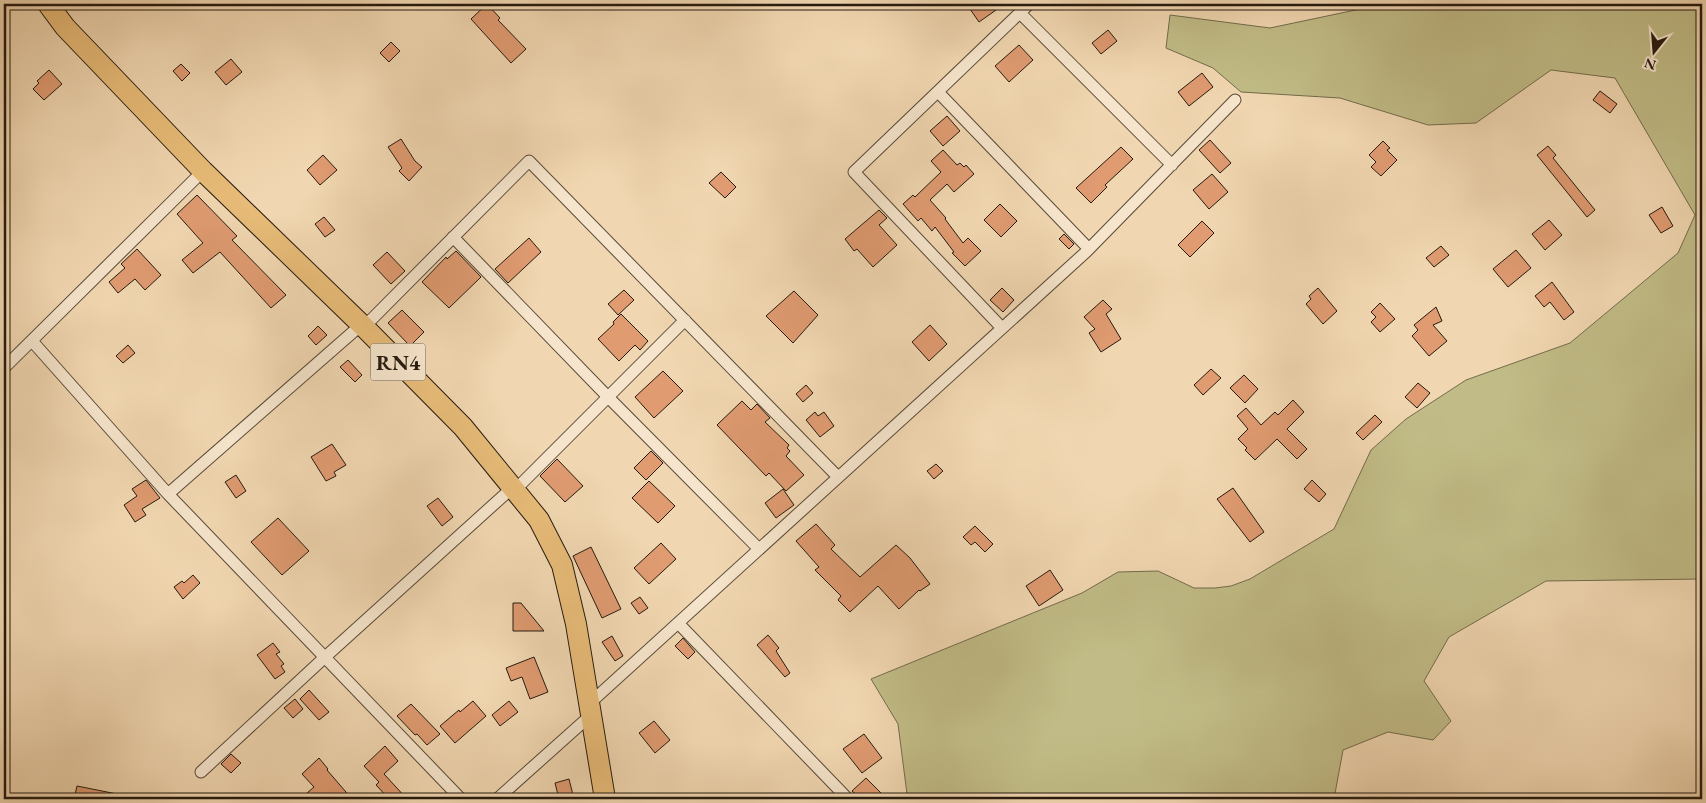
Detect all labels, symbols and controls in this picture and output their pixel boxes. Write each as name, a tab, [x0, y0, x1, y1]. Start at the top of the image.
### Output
north arrow	[1628, 28, 1678, 78]
text: N	[1642, 54, 1658, 75]
road number: RN4	[370, 344, 426, 381]

